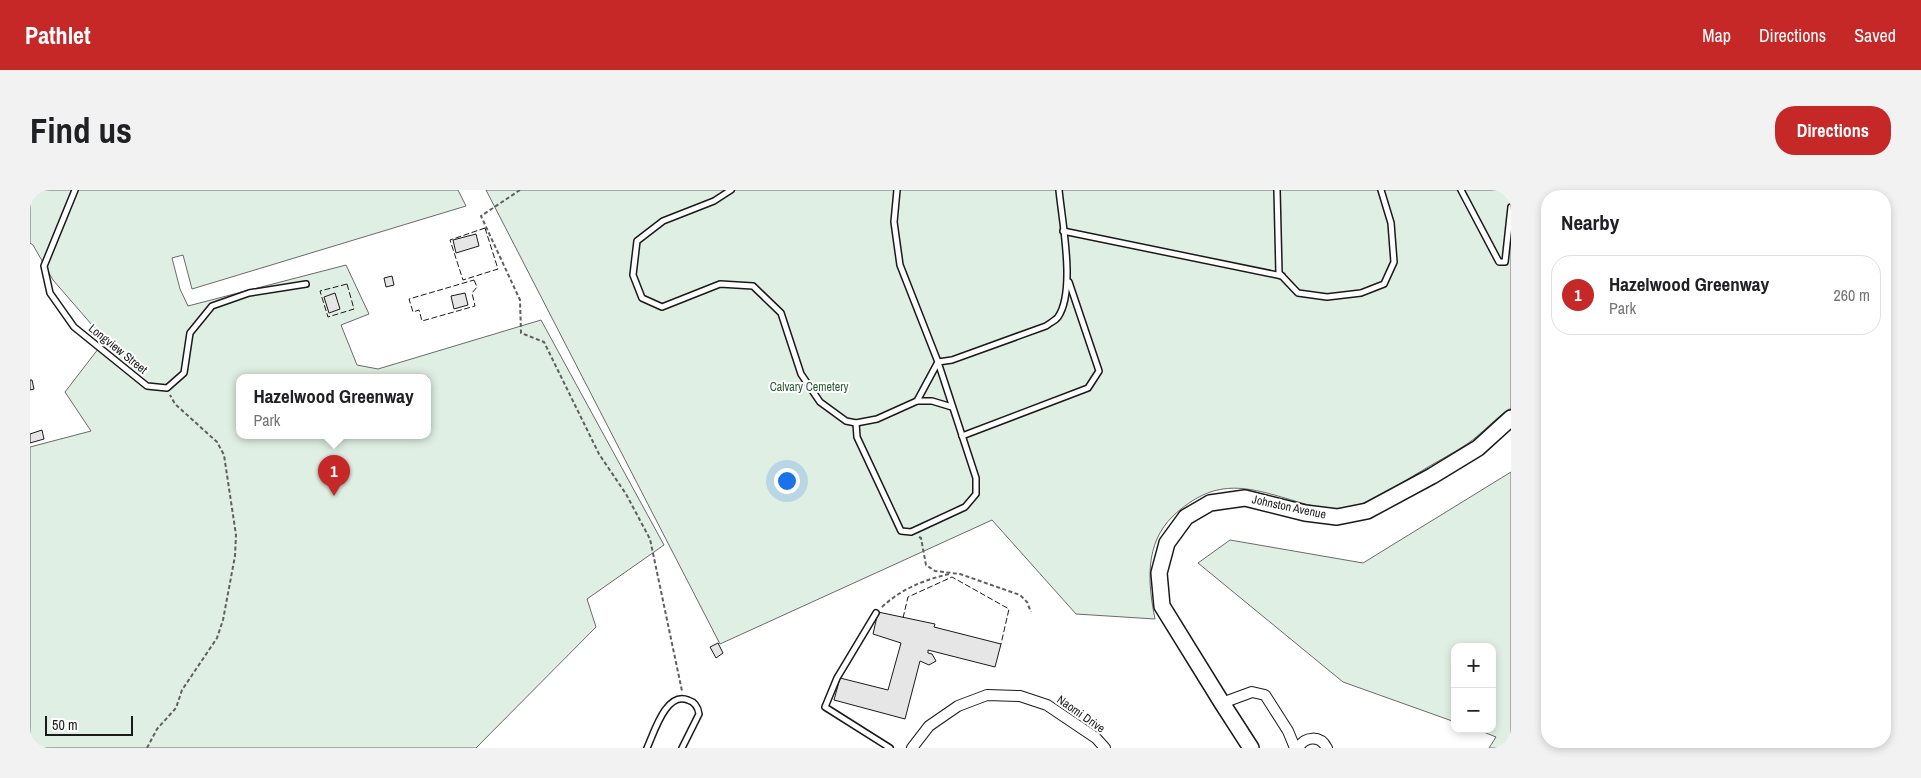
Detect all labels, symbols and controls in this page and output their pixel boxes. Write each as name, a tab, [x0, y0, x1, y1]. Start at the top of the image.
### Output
text: Pathlet	[25, 19, 91, 51]
text: Map	[1702, 23, 1731, 48]
text: Directions	[1759, 23, 1826, 48]
text: Saved	[1854, 23, 1896, 48]
button: Directions	[1775, 106, 1891, 155]
text: Find us	[30, 107, 132, 154]
text: Nearby	[1561, 208, 1619, 237]
text: Hazelwood Greenway	[1609, 271, 1769, 297]
text: 1	[1574, 284, 1582, 306]
text: 260 m	[1834, 284, 1870, 306]
text: Park	[1609, 297, 1636, 319]
street label: Longview Street	[85, 320, 151, 378]
popup	[236, 374, 431, 439]
park label: Calvary Cemetery	[770, 379, 848, 395]
text: Hazelwood Greenway	[253, 383, 414, 409]
text: Park	[253, 409, 280, 431]
pin: 1	[318, 455, 350, 496]
your location	[774, 468, 800, 494]
street label: Johnston Avenue	[1250, 491, 1328, 523]
map controls	[1451, 643, 1496, 733]
button: +	[1451, 643, 1496, 688]
button: −	[1451, 688, 1496, 733]
street label: Naomi Drive	[1054, 692, 1108, 736]
scale bar	[45, 713, 132, 736]
text: 50 m	[52, 716, 78, 734]

